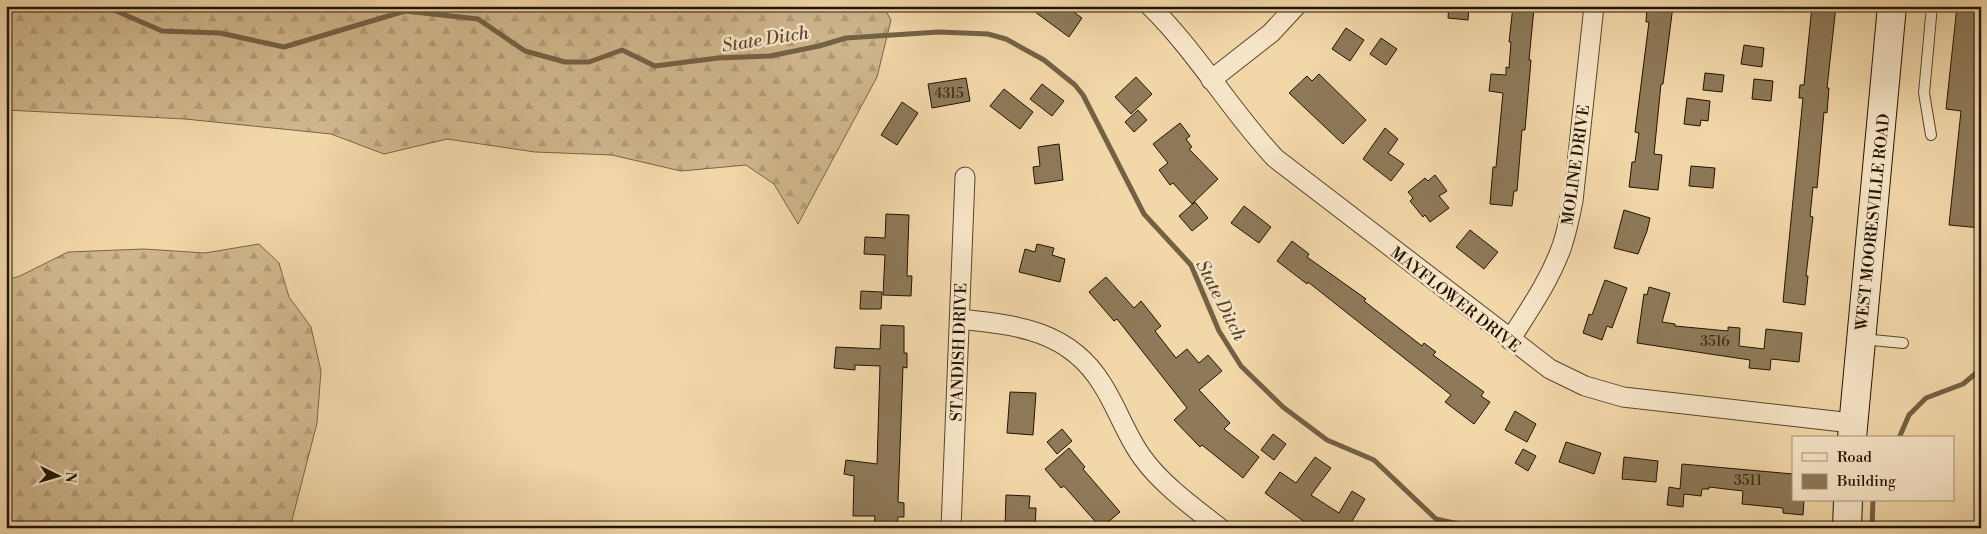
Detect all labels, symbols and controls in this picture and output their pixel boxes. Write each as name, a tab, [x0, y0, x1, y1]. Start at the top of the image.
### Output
water label: State Ditch	[720, 21, 811, 58]
house number: 4315	[934, 85, 964, 103]
street label: MOLINE DRIVE	[1558, 104, 1594, 227]
street label: WEST MOORESVILLE ROAD	[1852, 113, 1894, 333]
street label: MAYFLOWER DRIVE	[1386, 243, 1525, 357]
water label: State Ditch	[1190, 256, 1251, 345]
street label: STANDISH DRIVE	[947, 282, 971, 422]
house number: 3516	[1700, 333, 1730, 351]
legend	[1792, 436, 1954, 502]
text: Road	[1837, 448, 1872, 467]
north arrow	[32, 452, 82, 502]
text: N	[61, 471, 79, 483]
house number: 3511	[1734, 472, 1762, 490]
text: Building	[1836, 472, 1896, 491]

